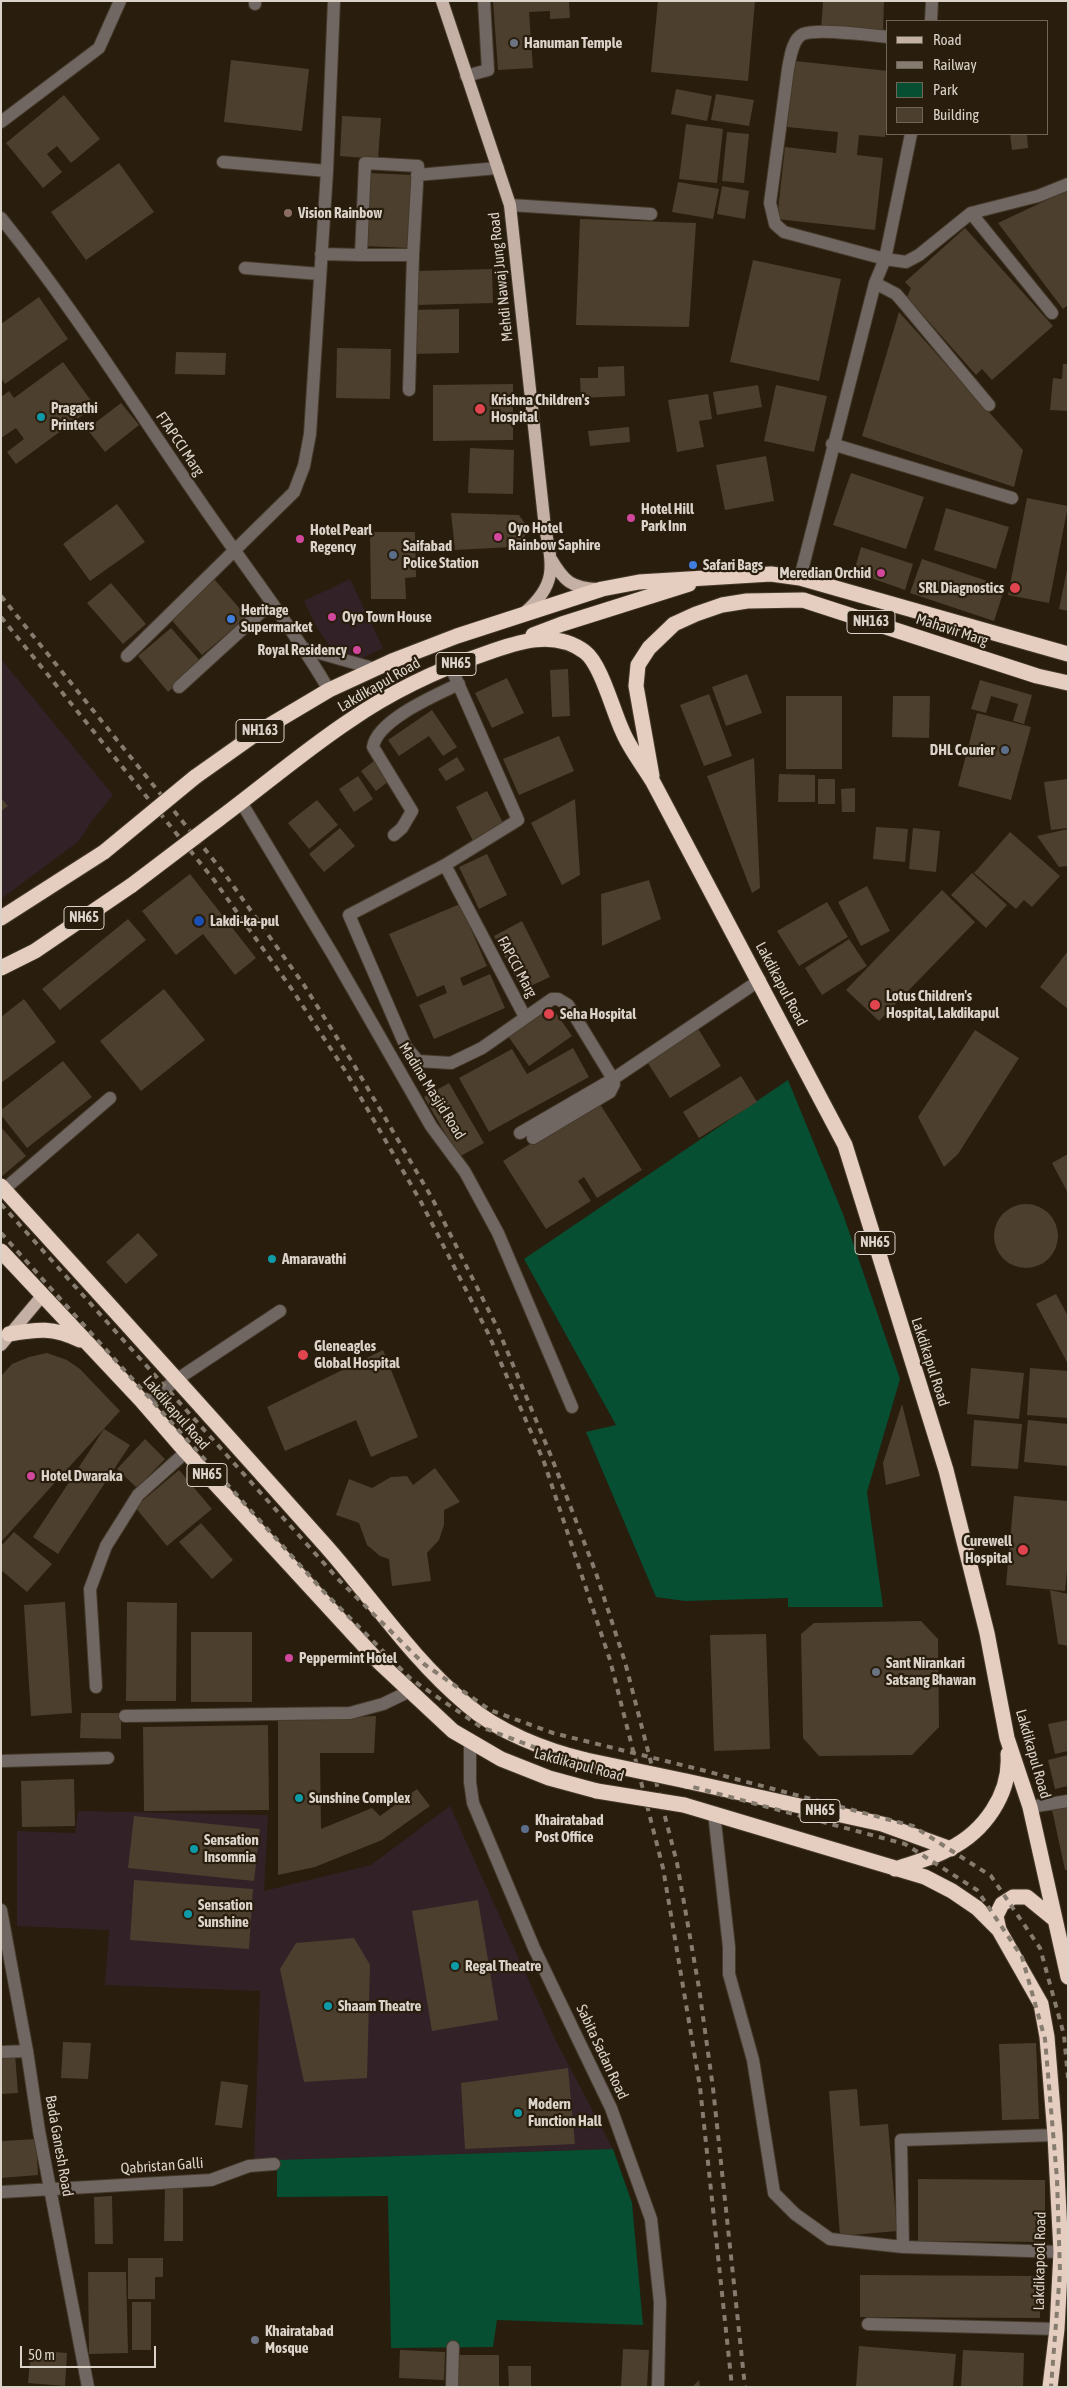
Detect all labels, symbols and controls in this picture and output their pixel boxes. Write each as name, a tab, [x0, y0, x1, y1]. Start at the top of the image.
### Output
legend	[886, 20, 1049, 135]
text: Road	[933, 31, 962, 48]
place label: Hanuman Temple	[524, 34, 622, 52]
marker: Hanuman Temple	[508, 37, 520, 49]
text: Railway	[933, 56, 977, 73]
text: Park	[933, 81, 958, 98]
text: Building	[933, 106, 979, 123]
place label: Vision Rainbow	[298, 204, 382, 222]
marker: Vision Rainbow	[282, 207, 294, 219]
street label: Mehdi Nawaj Jung Road	[485, 211, 517, 343]
place label: Krishna Children's Hospital	[491, 391, 589, 426]
place label: Pragathi Printers	[51, 399, 98, 434]
marker: Krishna Children's Hospital	[473, 402, 487, 416]
street label: FTAPCCI Marg	[152, 409, 208, 479]
marker: Pragathi Printers	[35, 411, 47, 423]
place label: Hotel Hill Park Inn	[641, 500, 694, 535]
marker: Hotel Hill Park Inn	[625, 512, 637, 524]
place label: Oyo Hotel Rainbow Saphire	[508, 519, 601, 554]
place label: Hotel Pearl Regency	[310, 521, 372, 556]
marker: Oyo Hotel Rainbow Saphire	[492, 531, 504, 543]
marker: Hotel Pearl Regency	[294, 533, 306, 545]
place label: Saifabad Police Station	[403, 537, 479, 572]
marker: Saifabad Police Station	[387, 549, 399, 561]
place label: Safari Bags	[703, 556, 763, 574]
marker: Safari Bags	[687, 559, 699, 571]
place label: Meredian Orchid	[780, 564, 871, 582]
marker: Meredian Orchid	[875, 567, 887, 579]
place label: SRL Diagnostics	[919, 579, 1004, 597]
marker: SRL Diagnostics	[1008, 581, 1022, 595]
place label: Heritage Supermarket	[241, 601, 313, 636]
place label: Oyo Town House	[342, 608, 432, 626]
road number: NH163	[847, 610, 895, 634]
street label: Mahavir Marg	[914, 610, 990, 650]
marker: Oyo Town House	[326, 611, 338, 623]
marker: Heritage Supermarket	[225, 613, 237, 625]
place label: Royal Residency	[258, 641, 347, 659]
marker: Royal Residency	[351, 644, 363, 656]
road number: NH65	[436, 652, 476, 676]
street label: Lakdikapul Road	[335, 654, 423, 716]
road number: NH163	[236, 719, 284, 742]
place label: DHL Courier	[930, 741, 995, 759]
marker: DHL Courier	[999, 744, 1011, 756]
road number: NH65	[64, 906, 104, 930]
place label: Lakdi-ka-pul	[210, 912, 279, 930]
marker: Lakdi-ka-pul	[192, 914, 206, 928]
street label: FAPCCI Marg	[493, 933, 541, 1001]
street label: Lakdikapul Road	[751, 939, 811, 1029]
place label: Lotus Children's Hospital, Lakdikapul	[886, 987, 999, 1022]
marker: Lotus Children's Hospital, Lakdikapul	[868, 998, 882, 1012]
place label: Seha Hospital	[560, 1005, 636, 1023]
marker: Seha Hospital	[542, 1007, 556, 1021]
street label: Madina Masjid Road	[395, 1039, 469, 1143]
road number: NH65	[855, 1232, 895, 1254]
place label: Amaravathi	[282, 1250, 346, 1268]
marker: Amaravathi	[266, 1253, 278, 1265]
street label: Lakdikapul Road	[907, 1315, 953, 1409]
place label: Gleneagles Global Hospital	[314, 1337, 400, 1372]
marker: Gleneagles Global Hospital	[296, 1348, 310, 1362]
street label: Lakdikapul Road	[139, 1372, 213, 1454]
road number: NH65	[187, 1464, 227, 1486]
place label: Hotel Dwaraka	[41, 1467, 123, 1485]
marker: Hotel Dwaraka	[25, 1470, 37, 1482]
place label: Curewell Hospital	[963, 1532, 1012, 1567]
marker: Curewell Hospital	[1016, 1543, 1030, 1557]
place label: Peppermint Hotel	[299, 1649, 397, 1667]
marker: Peppermint Hotel	[283, 1652, 295, 1664]
place label: Sant Nirankari Satsang Bhawan	[886, 1654, 976, 1689]
marker: Sant Nirankari Satsang Bhawan	[870, 1666, 882, 1678]
street label: Lakdikapul Road	[1012, 1707, 1054, 1801]
street label: Lakdikapul Road	[532, 1744, 626, 1786]
place label: Sunshine Complex	[309, 1789, 410, 1807]
marker: Sunshine Complex	[293, 1792, 305, 1804]
road number: NH65	[800, 1800, 840, 1822]
place label: Khairatabad Post Office	[535, 1811, 604, 1846]
marker: Khairatabad Post Office	[519, 1823, 531, 1835]
place label: Sensation Insomnia	[204, 1831, 259, 1866]
marker: Sensation Insomnia	[188, 1843, 200, 1855]
place label: Sensation Sunshine	[198, 1896, 253, 1931]
marker: Sensation Sunshine	[182, 1908, 194, 1920]
place label: Regal Theatre	[465, 1957, 541, 1975]
marker: Regal Theatre	[449, 1960, 461, 1972]
place label: Shaam Theatre	[338, 1997, 421, 2015]
marker: Shaam Theatre	[322, 2000, 334, 2012]
street label: Sabita Sadan Road	[572, 2002, 632, 2102]
street label: Bada Ganesh Road	[41, 2094, 77, 2198]
place label: Modern Function Hall	[528, 2095, 602, 2130]
marker: Modern Function Hall	[512, 2107, 524, 2119]
street label: Qabristan Galli	[120, 2154, 204, 2178]
street label: Lakdikapool Road	[1030, 2211, 1050, 2311]
place label: Khairatabad Mosque	[265, 2322, 334, 2357]
marker: Khairatabad Mosque	[249, 2334, 261, 2346]
scale bar	[22, 2336, 159, 2368]
text: 50 m	[28, 2346, 55, 2363]

